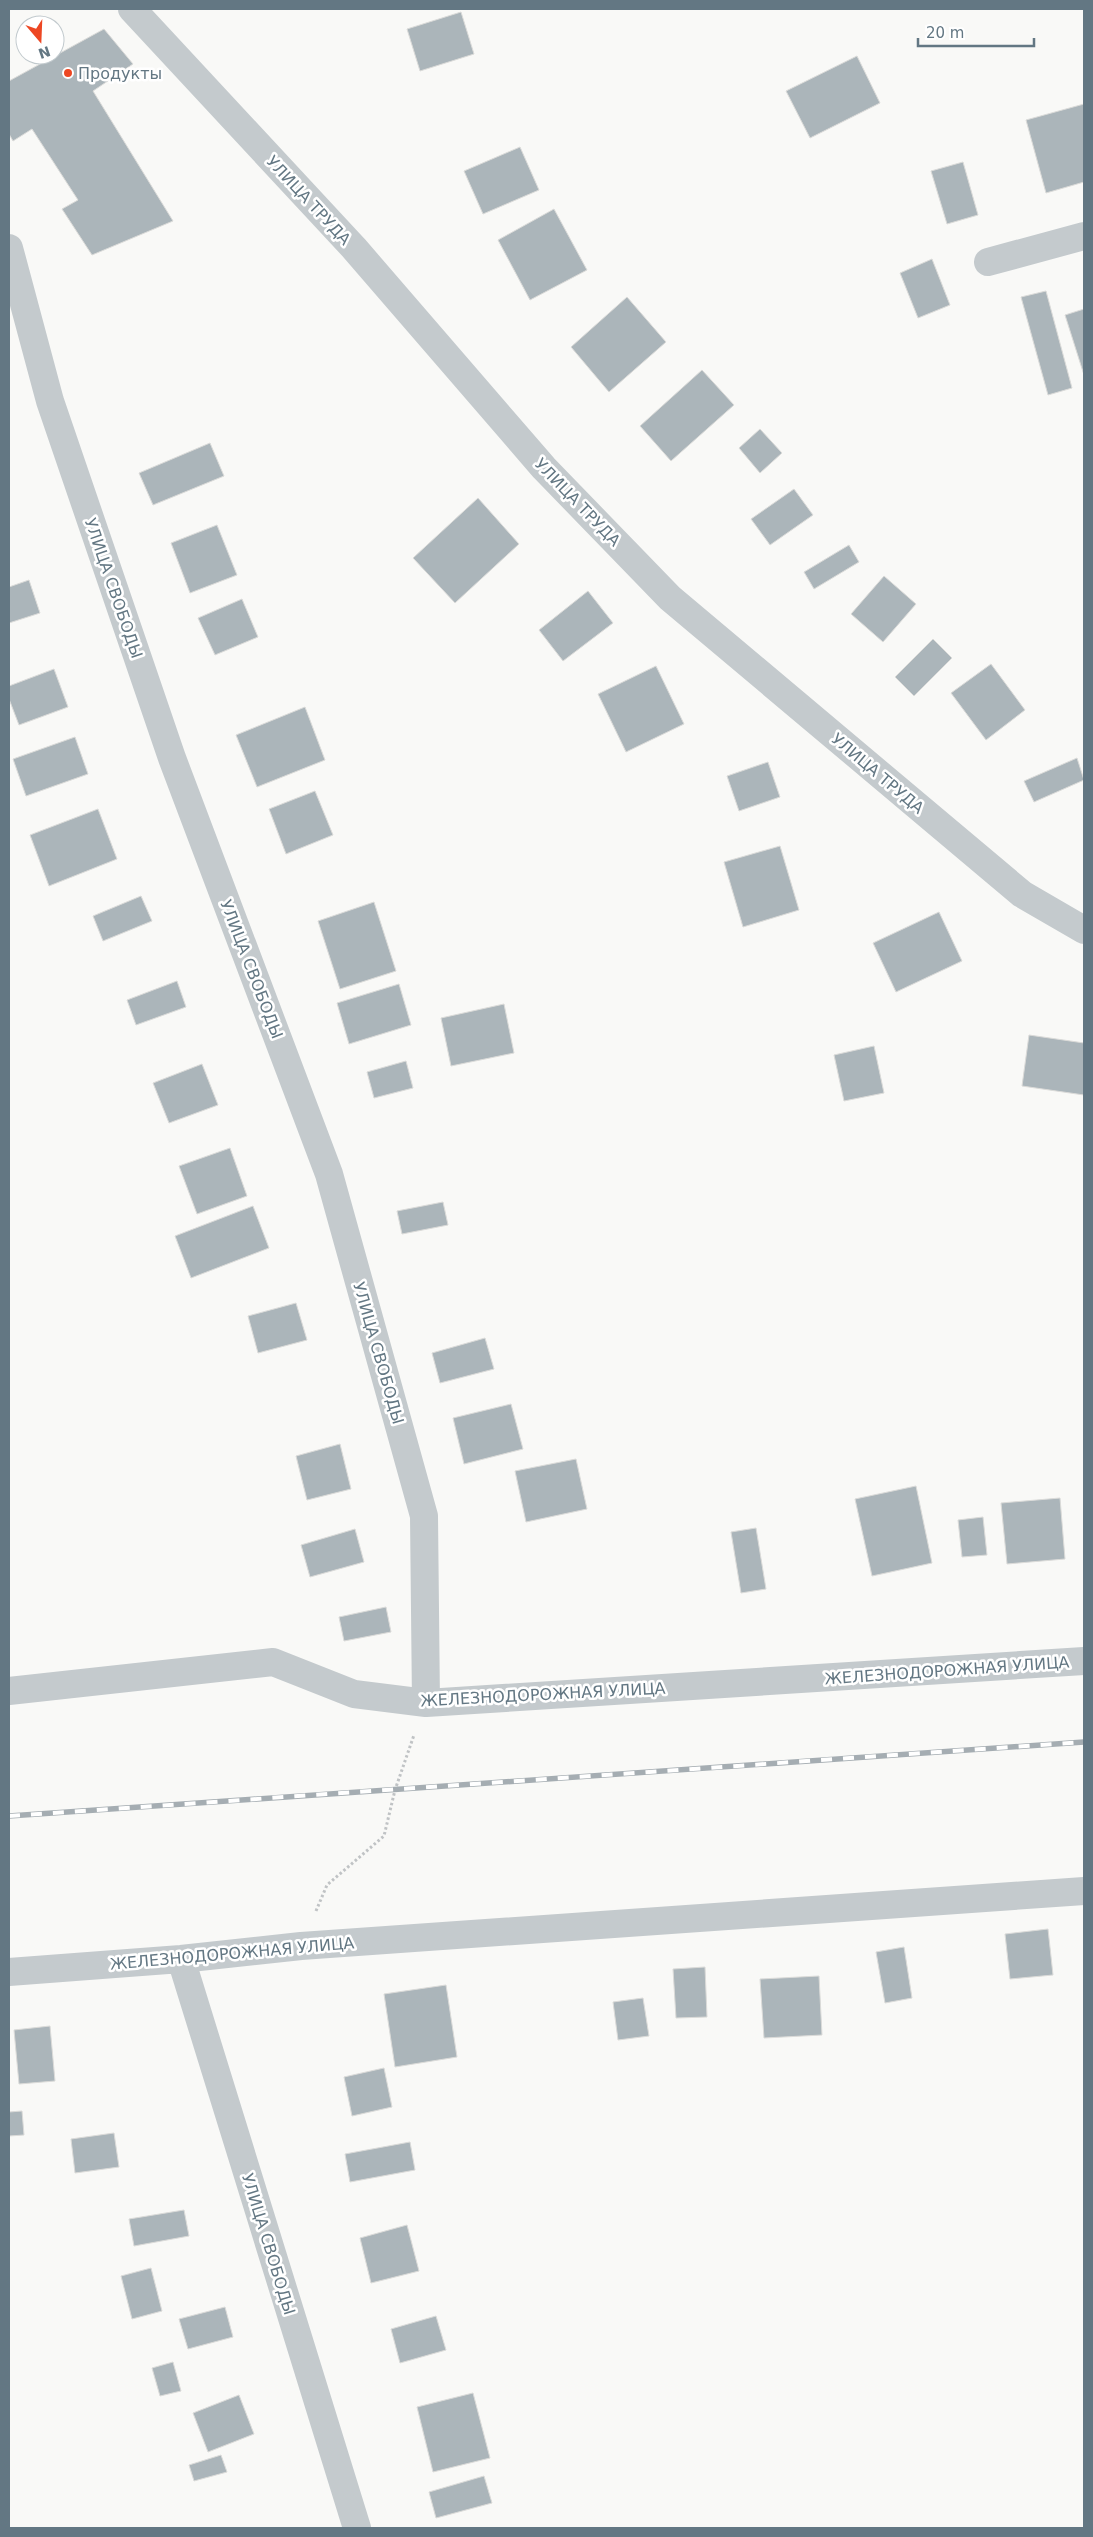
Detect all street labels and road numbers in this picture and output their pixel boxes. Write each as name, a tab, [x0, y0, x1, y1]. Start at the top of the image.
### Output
street label: УЛИЦА ТРУДА	[263, 152, 355, 249]
street label: УЛИЦА ТРУДА	[531, 454, 624, 550]
street label: УЛИЦА СВОБОДЫ	[81, 516, 146, 661]
street label: УЛИЦА ТРУДА	[828, 729, 928, 818]
street label: УЛИЦА СВОБОДЫ	[216, 897, 287, 1041]
street label: УЛИЦА СВОБОДЫ	[349, 1280, 408, 1426]
street label: ЖЕЛЕЗНОДОРОЖНАЯ УЛИЦА	[824, 1652, 1070, 1689]
street label: ЖЕЛЕЗНОДОРОЖНАЯ УЛИЦА	[420, 1679, 666, 1710]
street label: ЖЕЛЕЗНОДОРОЖНАЯ УЛИЦА	[109, 1933, 355, 1974]
street label: УЛИЦА СВОБОДЫ	[238, 2171, 299, 2317]

